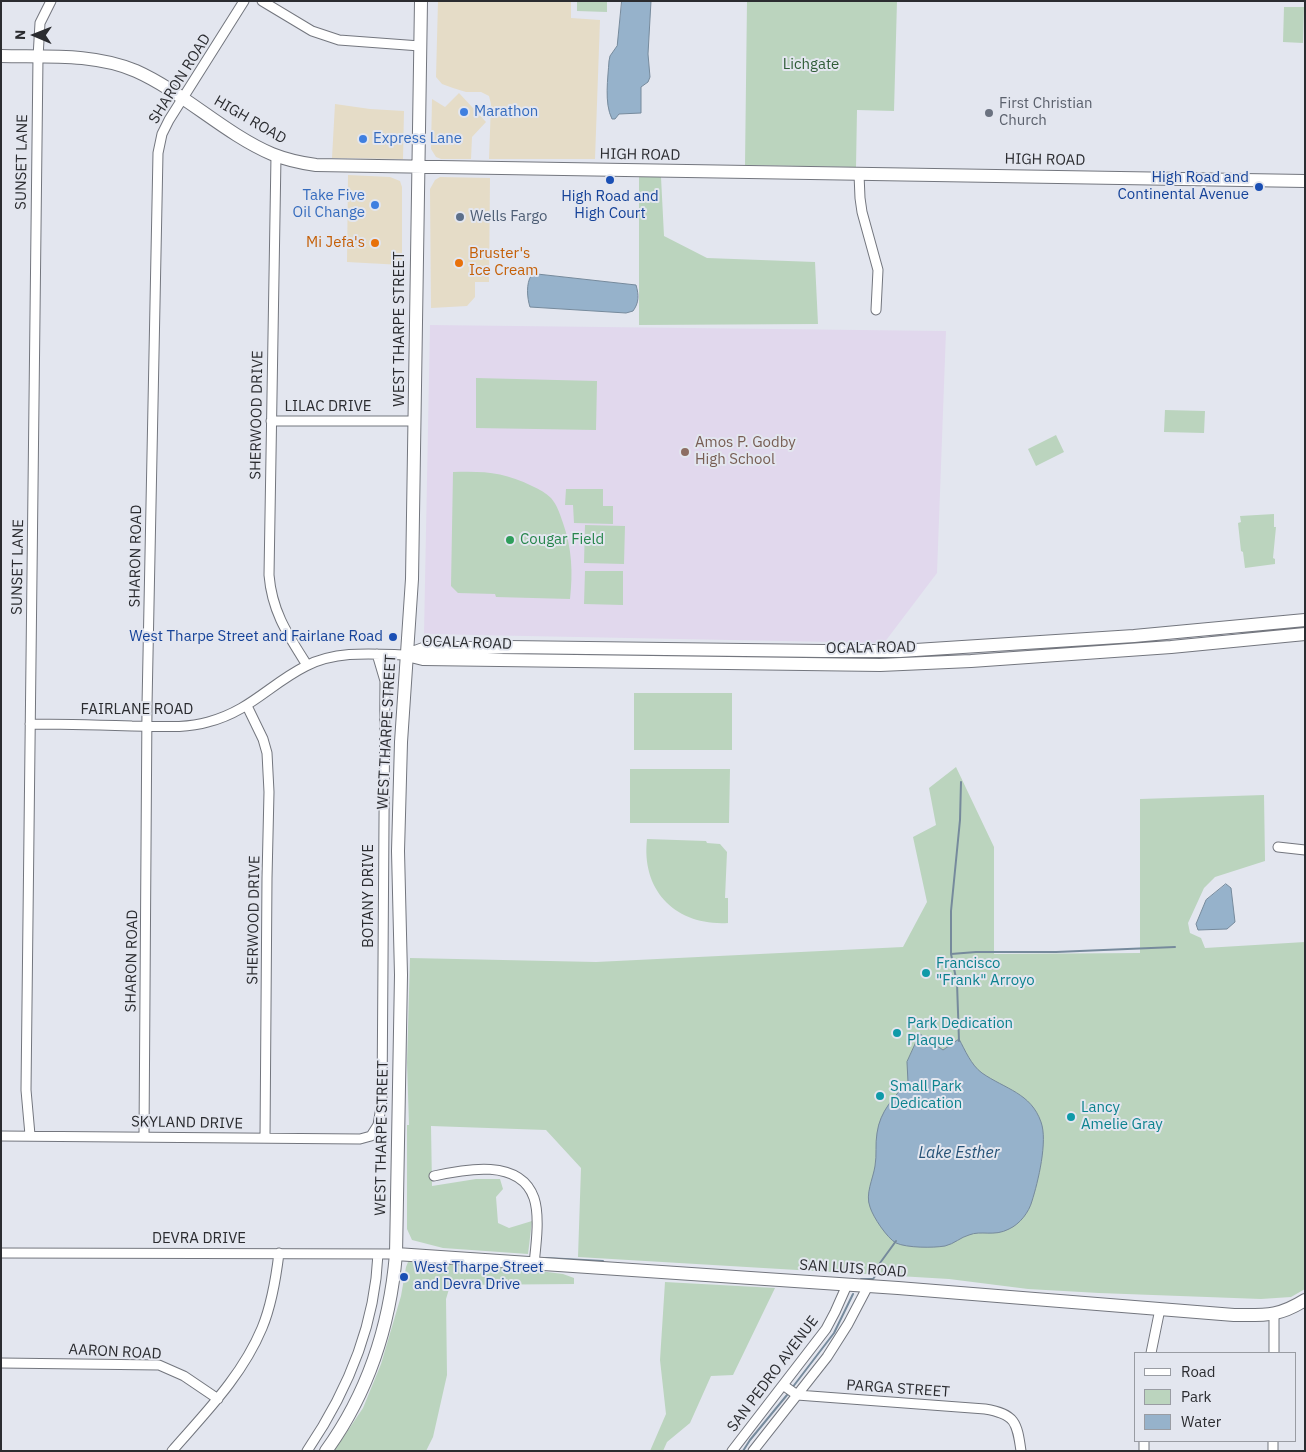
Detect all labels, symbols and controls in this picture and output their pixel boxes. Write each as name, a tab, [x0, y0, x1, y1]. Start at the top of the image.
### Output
north arrow	[10, 10, 60, 60]
text: N	[11, 30, 29, 40]
street label: SHARON ROAD	[145, 31, 215, 127]
park label: Lichgate	[783, 56, 839, 74]
street label: HIGH ROAD	[211, 92, 289, 148]
place label: First Christian Church	[999, 95, 1092, 130]
place label: Marathon	[474, 103, 538, 121]
marker: Marathon	[458, 106, 470, 118]
marker: First Christian Church	[983, 107, 995, 119]
street label: SUNSET LANE	[12, 114, 32, 210]
place label: Express Lane	[373, 130, 462, 148]
marker: Express Lane	[357, 133, 369, 145]
street label: HIGH ROAD	[599, 145, 681, 165]
street label: HIGH ROAD	[1004, 150, 1086, 170]
place label: High Road and Continental Avenue	[1117, 169, 1249, 204]
marker: High Road and High Court	[604, 174, 616, 186]
marker: High Road and Continental Avenue	[1253, 181, 1265, 193]
place label: Take Five Oil Change	[293, 187, 365, 222]
place label: High Road and High Court	[561, 188, 659, 223]
marker: Take Five Oil Change	[369, 199, 381, 211]
place label: Wells Fargo	[470, 208, 547, 226]
marker: Wells Fargo	[454, 211, 466, 223]
place label: Mi Jefa's	[306, 234, 365, 252]
marker: Mi Jefa's	[369, 237, 381, 249]
place label: Bruster's Ice Cream	[469, 245, 538, 280]
street label: WEST THARPE STREET	[391, 251, 409, 407]
marker: Bruster's Ice Cream	[453, 257, 465, 269]
street label: SHERWOOD DRIVE	[247, 350, 267, 480]
street label: LILAC DRIVE	[284, 398, 372, 416]
place label: Amos P. Godby High School	[695, 434, 796, 469]
marker: Amos P. Godby High School	[679, 446, 691, 458]
street label: SHARON ROAD	[126, 505, 146, 607]
street label: SUNSET LANE	[8, 519, 28, 615]
place label: Cougar Field	[520, 531, 604, 549]
marker: Cougar Field	[504, 534, 516, 546]
place label: West Tharpe Street and Fairlane Road	[129, 628, 383, 646]
marker: West Tharpe Street and Fairlane Road	[387, 631, 399, 643]
street label: OCALA ROAD	[422, 632, 512, 654]
street label: OCALA ROAD	[826, 638, 916, 658]
street label: WEST THARPE STREET	[374, 654, 400, 810]
street label: FAIRLANE ROAD	[81, 701, 193, 719]
street label: BOTANY DRIVE	[360, 844, 378, 948]
street label: SHERWOOD DRIVE	[244, 855, 264, 985]
street label: SHARON ROAD	[122, 910, 142, 1012]
place label: Francisco "Frank" Arroyo	[936, 955, 1035, 990]
marker: Francisco "Frank" Arroyo	[920, 967, 932, 979]
place label: Park Dedication Plaque	[907, 1015, 1013, 1050]
marker: Park Dedication Plaque	[891, 1027, 903, 1039]
street label: WEST THARPE STREET	[372, 1060, 392, 1216]
place label: Small Park Dedication	[890, 1078, 962, 1113]
marker: Small Park Dedication	[874, 1090, 886, 1102]
place label: Lancy Amelie Gray	[1081, 1099, 1163, 1134]
marker: Lancy Amelie Gray	[1065, 1111, 1077, 1123]
street label: SKYLAND DRIVE	[131, 1113, 243, 1133]
water label: Lake Esther	[918, 1143, 1000, 1163]
street label: DEVRA DRIVE	[152, 1230, 246, 1248]
street label: SAN LUIS ROAD	[799, 1256, 907, 1282]
place label: West Tharpe Street and Devra Drive	[414, 1259, 544, 1294]
marker: West Tharpe Street and Devra Drive	[398, 1271, 410, 1283]
street label: SAN PEDRO AVENUE	[724, 1313, 822, 1435]
street label: AARON ROAD	[68, 1341, 162, 1363]
legend	[1134, 1352, 1296, 1442]
text: Road	[1181, 1362, 1216, 1381]
street label: PARGA STREET	[846, 1376, 950, 1402]
text: Park	[1181, 1387, 1211, 1406]
text: Water	[1181, 1412, 1221, 1431]

